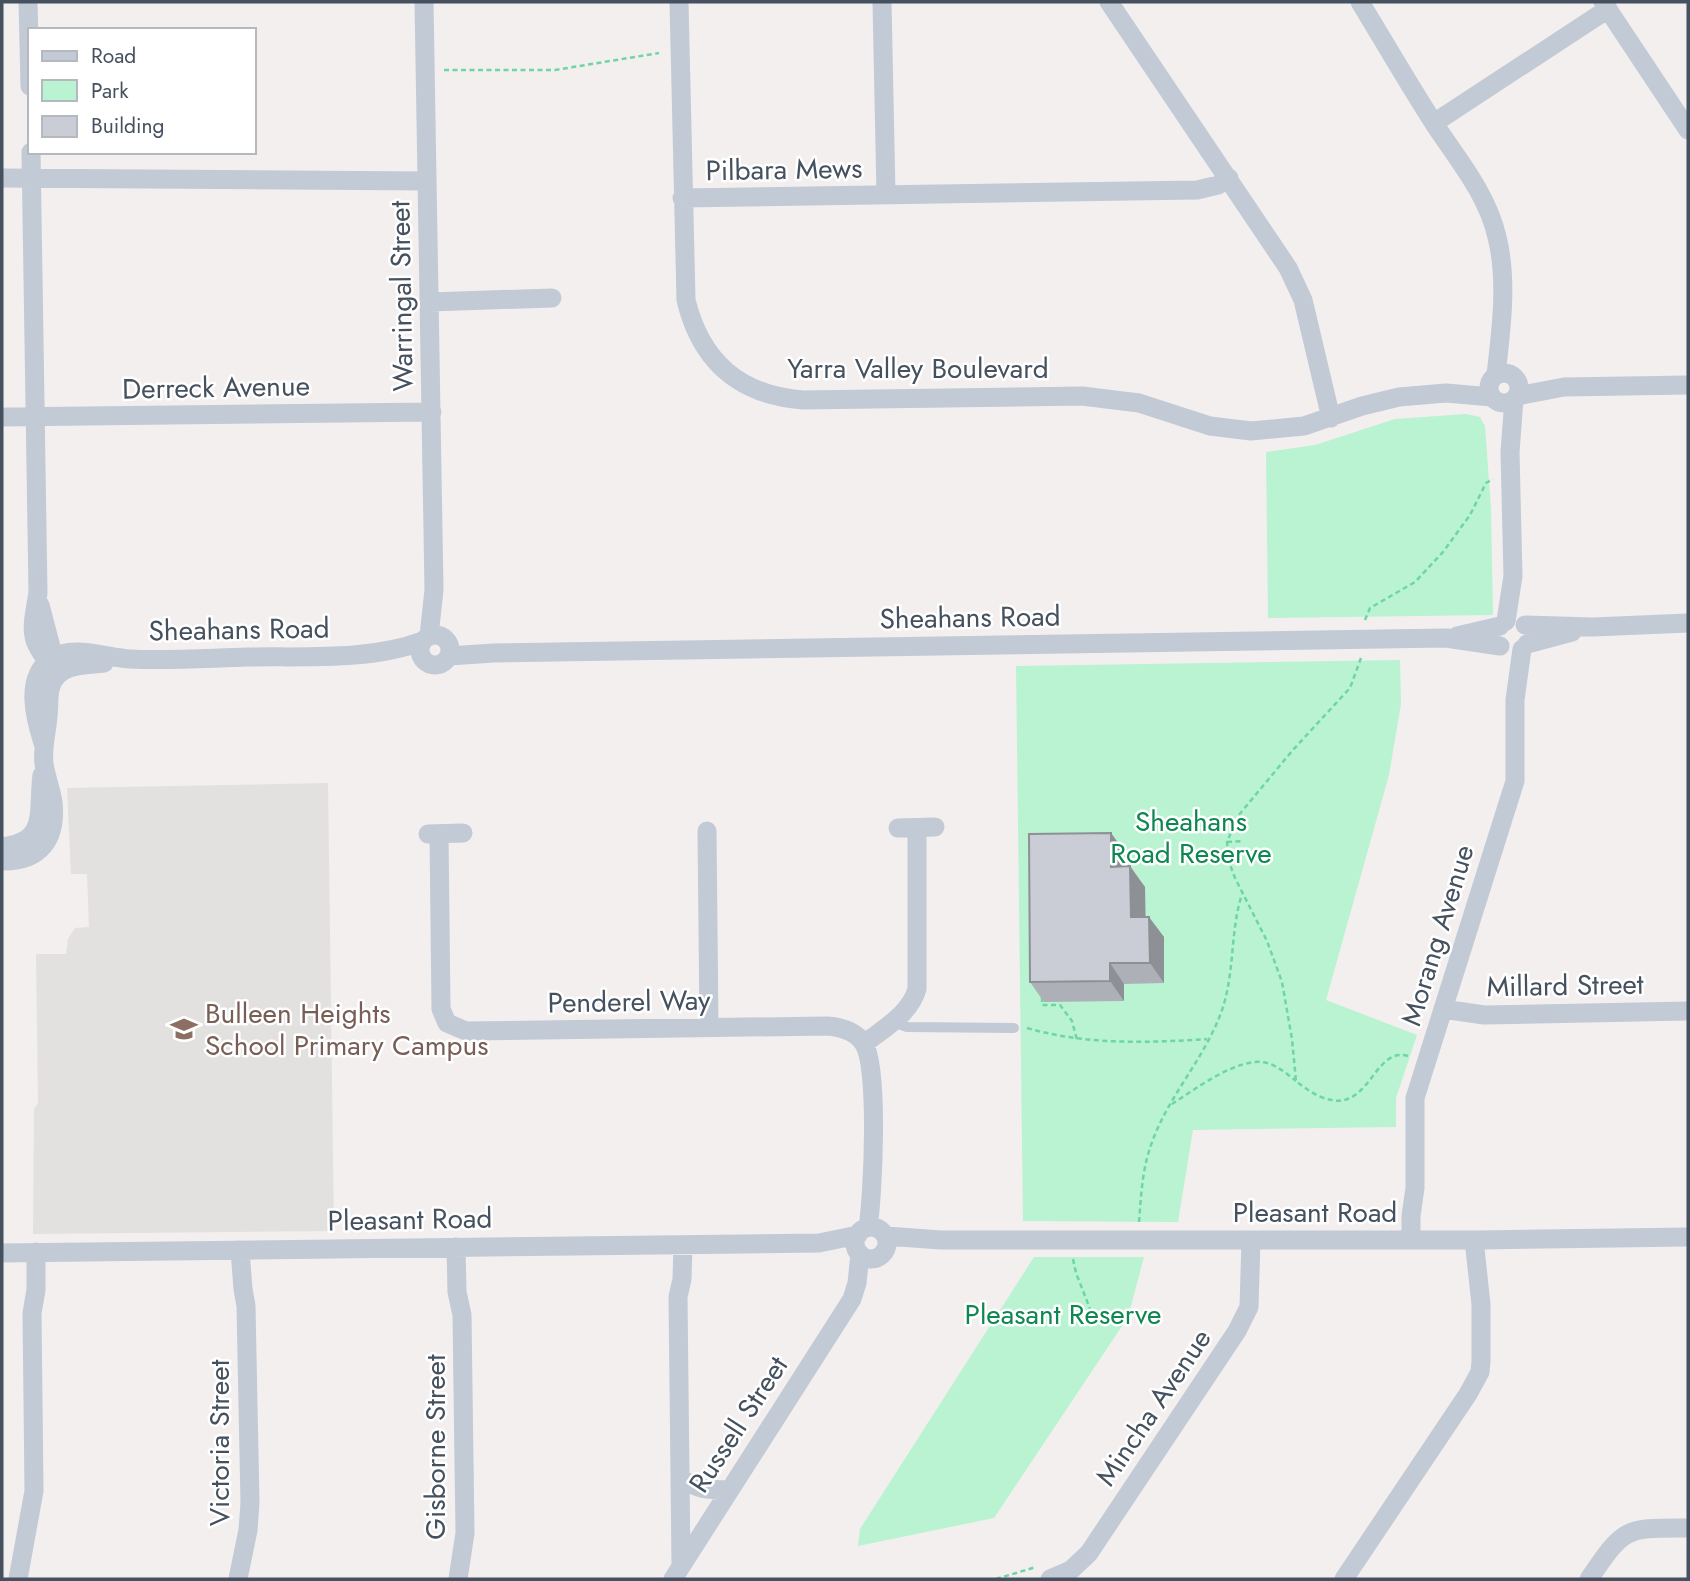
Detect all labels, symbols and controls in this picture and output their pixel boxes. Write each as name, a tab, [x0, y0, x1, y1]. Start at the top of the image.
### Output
legend	[28, 28, 256, 154]
text: Road	[91, 41, 136, 71]
text: Park	[91, 76, 129, 106]
text: Building	[91, 111, 164, 141]
street label: Pilbara Mews	[705, 148, 863, 191]
street label: Warringal Street	[379, 200, 424, 392]
street label: Yarra Valley Boulevard	[787, 348, 1049, 389]
street label: Derreck Avenue	[122, 365, 310, 410]
street label: Sheahans Road	[879, 595, 1061, 640]
street label: Sheahans Road	[148, 607, 330, 652]
park label: Sheahans Road Reserve	[1110, 801, 1272, 874]
street label: Morang Avenue	[1390, 840, 1484, 1031]
street label: Millard Street	[1486, 964, 1644, 1007]
street label: Penderel Way	[547, 980, 712, 1023]
place label: Bulleen Heights School Primary Campus	[205, 993, 488, 1066]
school or university icon: Bulleen Heights School Primary Campus	[169, 1014, 199, 1044]
street label: Pleasant Road	[1233, 1192, 1397, 1233]
street label: Pleasant Road	[327, 1198, 493, 1241]
park label: Pleasant Reserve	[965, 1294, 1161, 1335]
street label: Mincha Avenue	[1086, 1320, 1221, 1494]
street label: Russell Street	[679, 1348, 798, 1501]
street label: Gisborne Street	[415, 1354, 456, 1540]
street label: Victoria Street	[199, 1359, 240, 1526]

